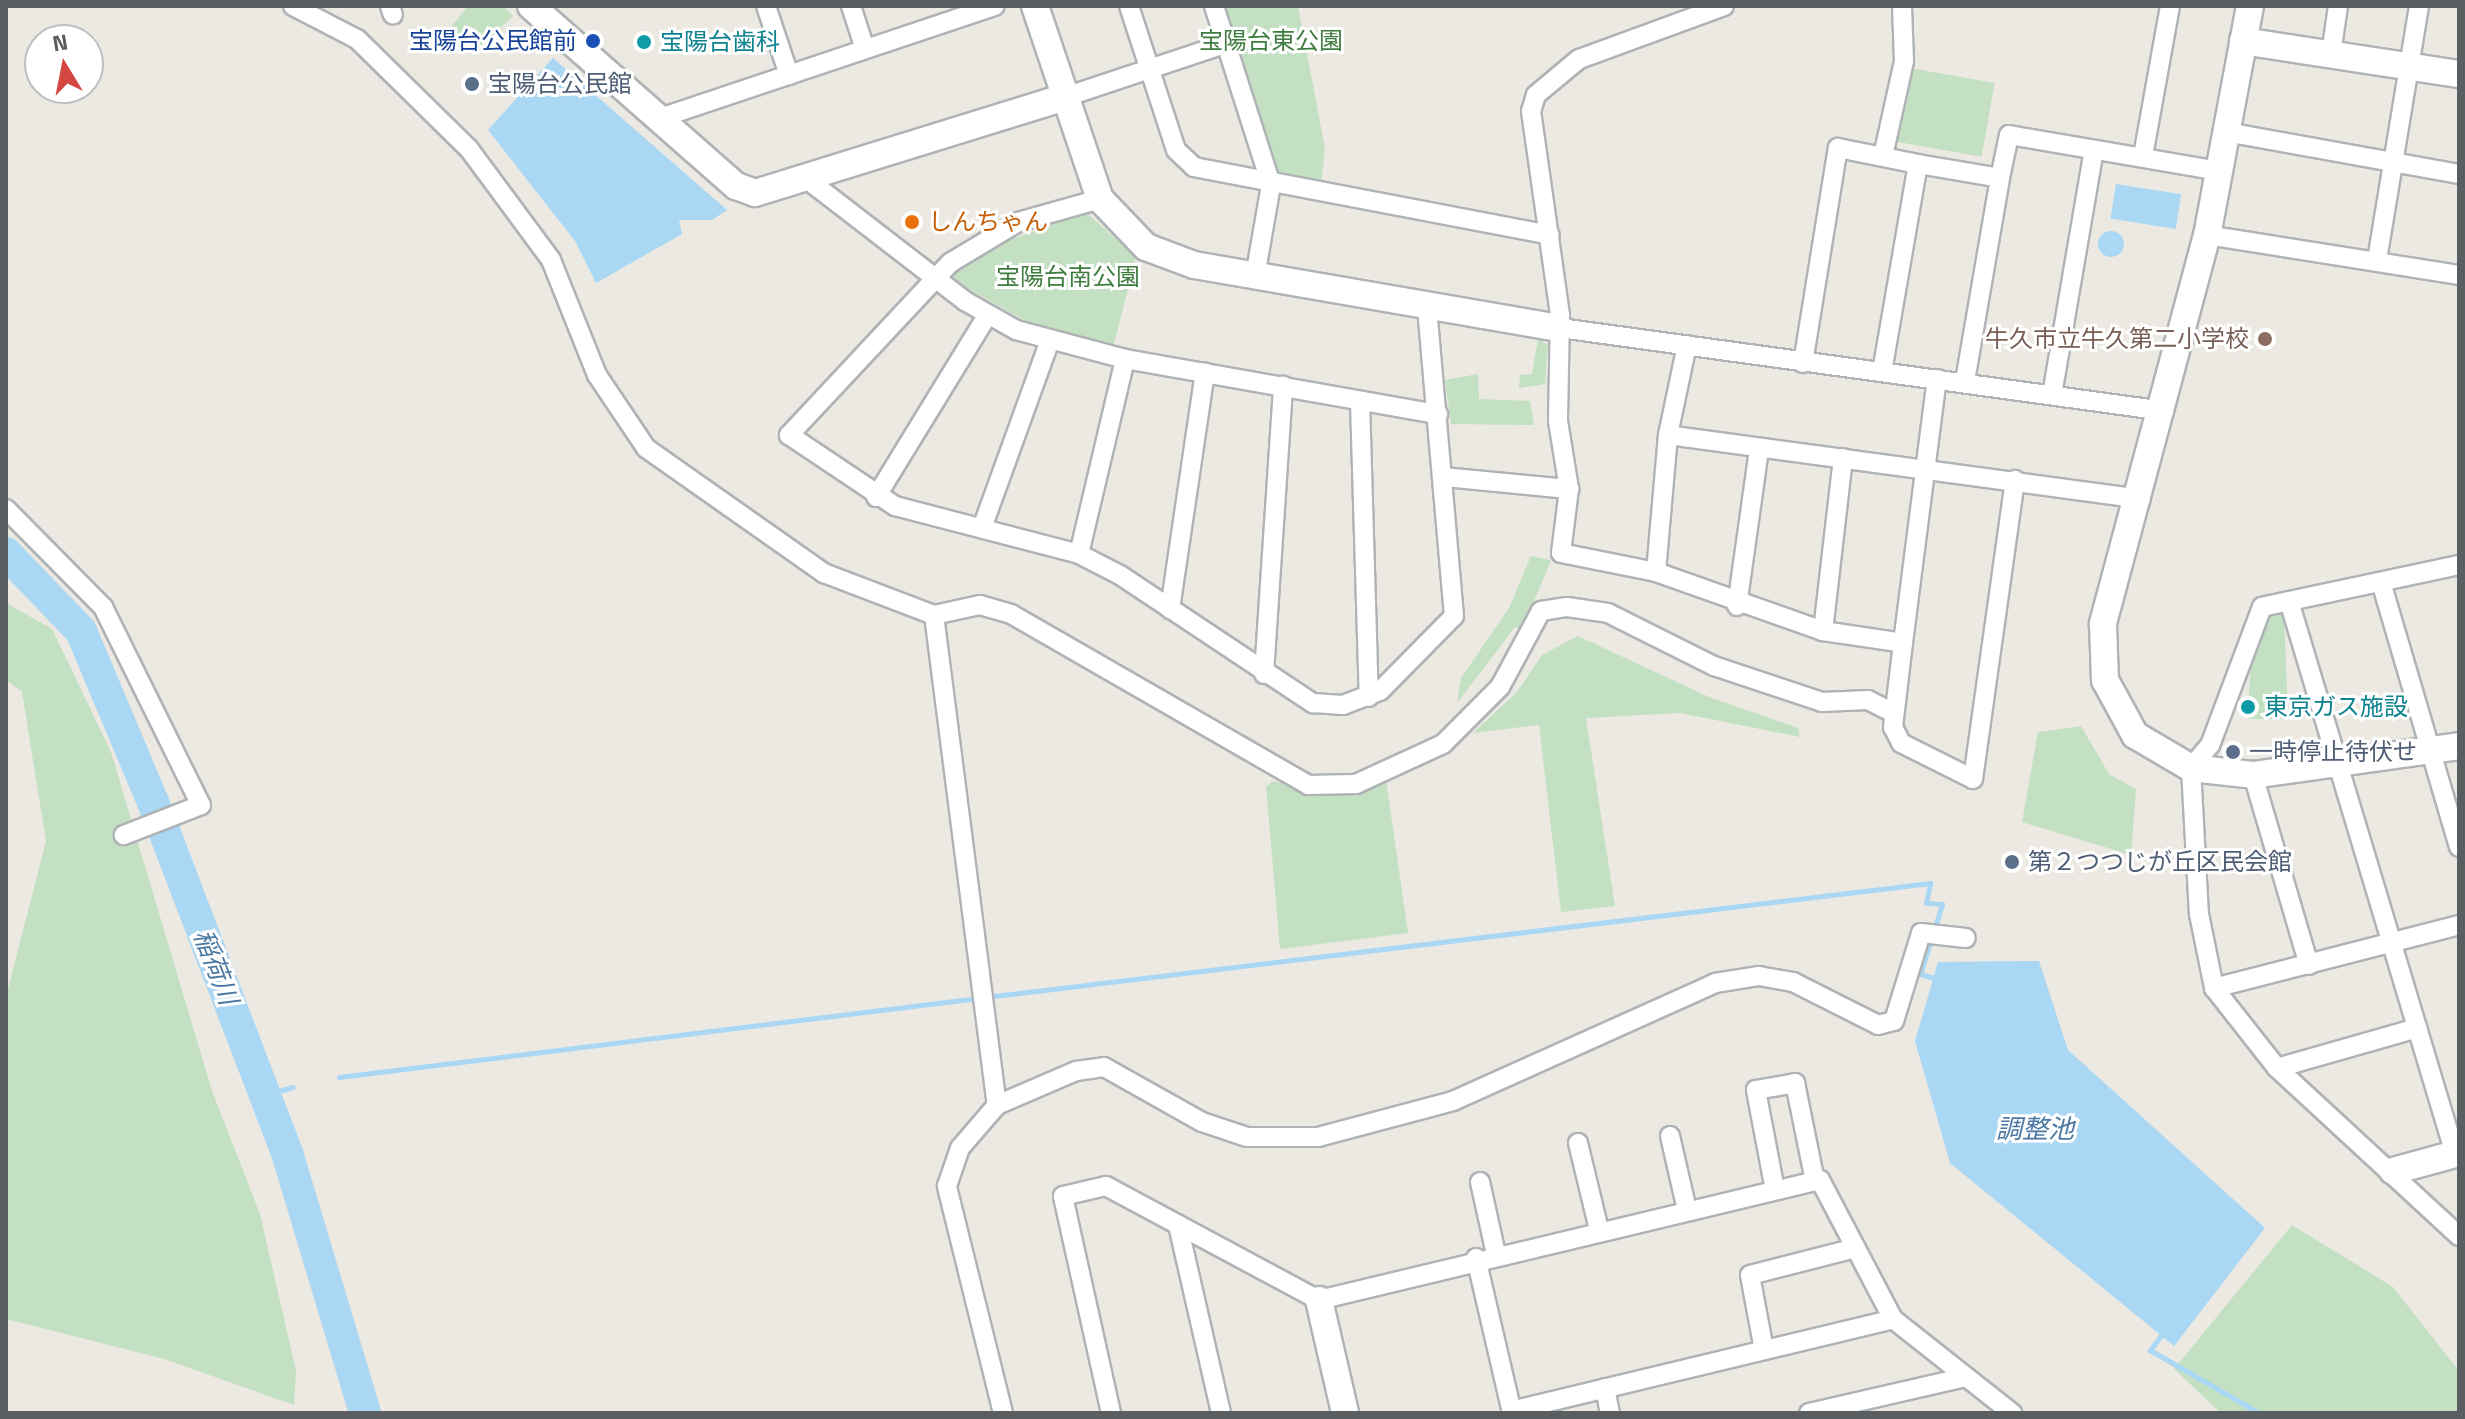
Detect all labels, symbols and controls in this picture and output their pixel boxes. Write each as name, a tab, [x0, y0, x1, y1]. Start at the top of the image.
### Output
north arrow	[24, 24, 104, 104]
text: N	[50, 24, 71, 60]
place label: 宝陽台公民館前	[409, 27, 577, 55]
park label: 宝陽台東公園	[1199, 27, 1343, 55]
place label: 宝陽台歯科	[660, 28, 780, 56]
marker: 宝陽台公民館前	[584, 32, 602, 50]
marker: 宝陽台歯科	[635, 33, 653, 51]
place label: 宝陽台公民館	[488, 70, 632, 98]
marker: 宝陽台公民館	[463, 75, 481, 93]
place label: しんちゃん	[928, 208, 1048, 236]
marker: しんちゃん	[903, 213, 921, 231]
park label: 宝陽台南公園	[996, 263, 1140, 291]
place label: 牛久市立牛久第二小学校	[1985, 325, 2249, 353]
marker: 牛久市立牛久第二小学校	[2256, 330, 2274, 348]
place label: 東京ガス施設	[2264, 693, 2408, 721]
marker: 東京ガス施設	[2239, 698, 2257, 716]
place label: 一時停止待伏せ	[2249, 738, 2417, 766]
marker: 一時停止待伏せ	[2224, 743, 2242, 761]
place label: 第２つつじが丘区民会館	[2028, 848, 2292, 876]
marker: 第２つつじが丘区民会館	[2003, 853, 2021, 871]
water label: 稲荷川	[187, 925, 245, 1009]
water label: 調整池	[1996, 1113, 2074, 1145]

